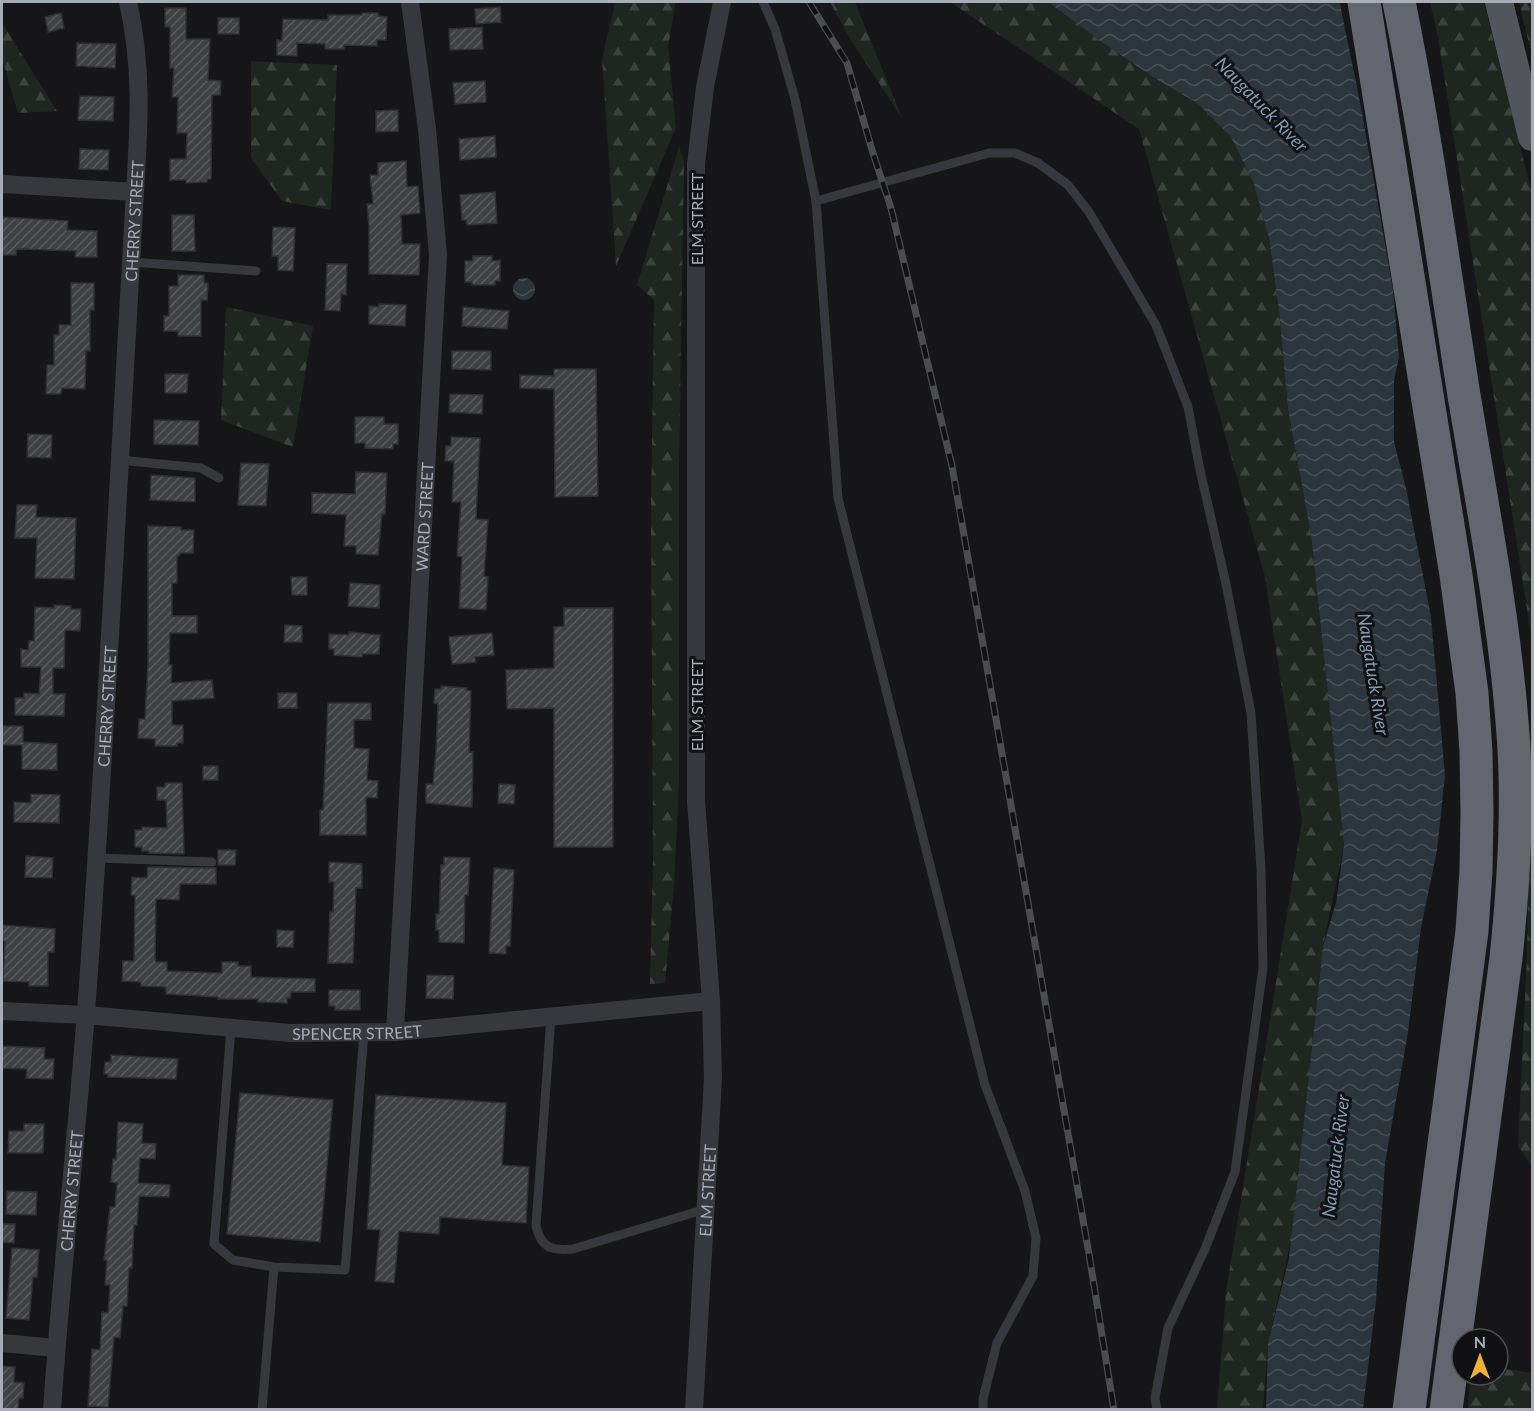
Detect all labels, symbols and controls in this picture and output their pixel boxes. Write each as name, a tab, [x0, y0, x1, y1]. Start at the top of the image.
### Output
water label: Naugatuck River	[1211, 52, 1313, 157]
street label: CHERRY STREET	[120, 159, 146, 282]
street label: ELM STREET	[687, 172, 706, 265]
street label: WARD STREET	[411, 461, 436, 572]
water label: Naugatuck River	[1353, 611, 1395, 737]
street label: CHERRY STREET	[93, 644, 119, 767]
street label: ELM STREET	[687, 658, 706, 751]
street label: SPENCER STREET	[292, 1020, 423, 1042]
water label: Naugatuck River	[1317, 1093, 1354, 1219]
street label: CHERRY STREET	[55, 1129, 86, 1252]
street label: ELM STREET	[694, 1143, 719, 1237]
north arrow	[1450, 1327, 1510, 1387]
text: N	[1474, 1332, 1486, 1351]

